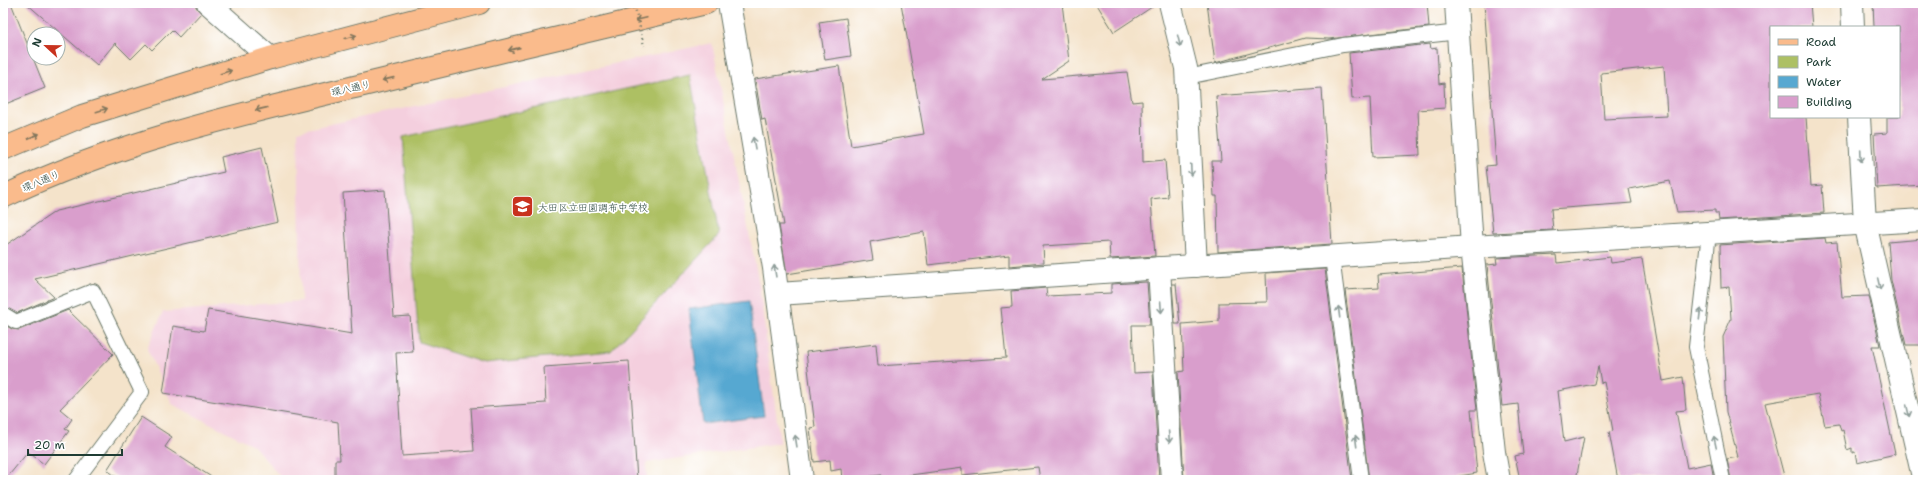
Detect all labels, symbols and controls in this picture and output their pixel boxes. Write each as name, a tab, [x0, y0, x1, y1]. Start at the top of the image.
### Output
one-way arrow	[635, 15, 648, 23]
north arrow	[26, 26, 66, 66]
legend	[1770, 26, 1900, 118]
one-way arrow	[344, 32, 357, 40]
one-way arrow	[1176, 34, 1184, 47]
text: Road	[1806, 34, 1837, 50]
text: N	[29, 35, 46, 49]
one-way arrow	[508, 45, 521, 53]
text: Park	[1806, 54, 1832, 70]
one-way arrow	[220, 67, 232, 75]
text: Water	[1806, 74, 1842, 90]
one-way arrow	[382, 75, 395, 83]
street label: 環八通り	[330, 77, 372, 99]
text: Building	[1806, 94, 1852, 110]
one-way arrow	[255, 105, 268, 113]
one-way arrow	[95, 106, 108, 113]
one-way arrow	[28, 132, 40, 139]
one-way arrow	[749, 136, 757, 149]
one-way arrow	[1857, 149, 1864, 162]
one-way arrow	[1187, 163, 1195, 176]
street label: 環八通り	[20, 167, 62, 195]
school or university icon: 大田区立田園調布中学校	[509, 194, 535, 220]
place label: 大田区立田園調布中学校	[538, 201, 648, 214]
one-way arrow	[771, 265, 779, 278]
one-way arrow	[1875, 277, 1883, 290]
one-way arrow	[1158, 300, 1165, 313]
one-way arrow	[1335, 306, 1343, 319]
one-way arrow	[1696, 308, 1703, 321]
one-way arrow	[1904, 404, 1912, 417]
one-way arrow	[1166, 430, 1173, 443]
scale bar	[28, 431, 122, 457]
one-way arrow	[792, 435, 800, 448]
one-way arrow	[1352, 435, 1360, 448]
one-way arrow	[1711, 436, 1719, 449]
text: 20 m	[34, 437, 65, 453]

